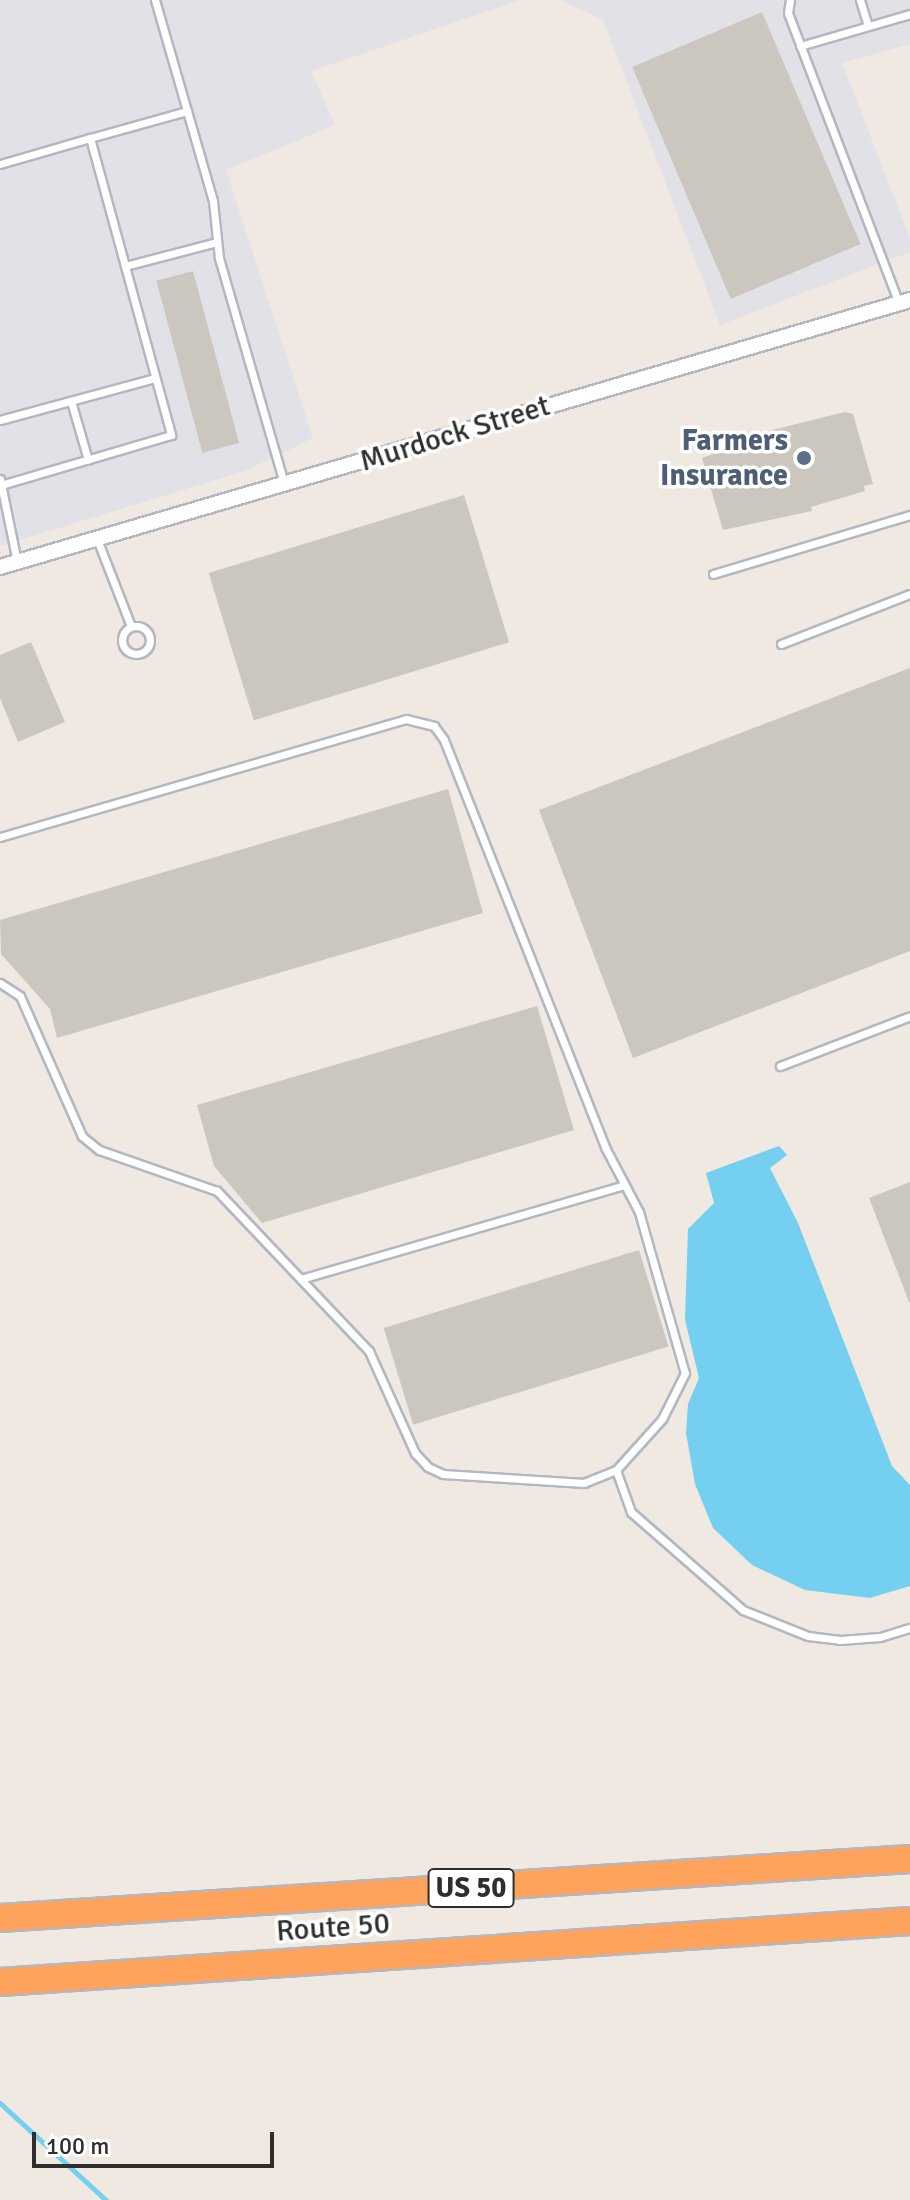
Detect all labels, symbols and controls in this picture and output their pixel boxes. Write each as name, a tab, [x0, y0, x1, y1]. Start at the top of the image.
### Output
street label: Murdock Street	[356, 388, 554, 480]
place label: Farmers Insurance	[660, 423, 788, 494]
marker: Farmers Insurance	[795, 449, 813, 467]
road number: US 50	[427, 1864, 515, 1912]
street label: Route 50	[275, 1906, 391, 1950]
scale bar	[36, 2116, 278, 2166]
text: 100 m	[46, 2131, 109, 2161]

